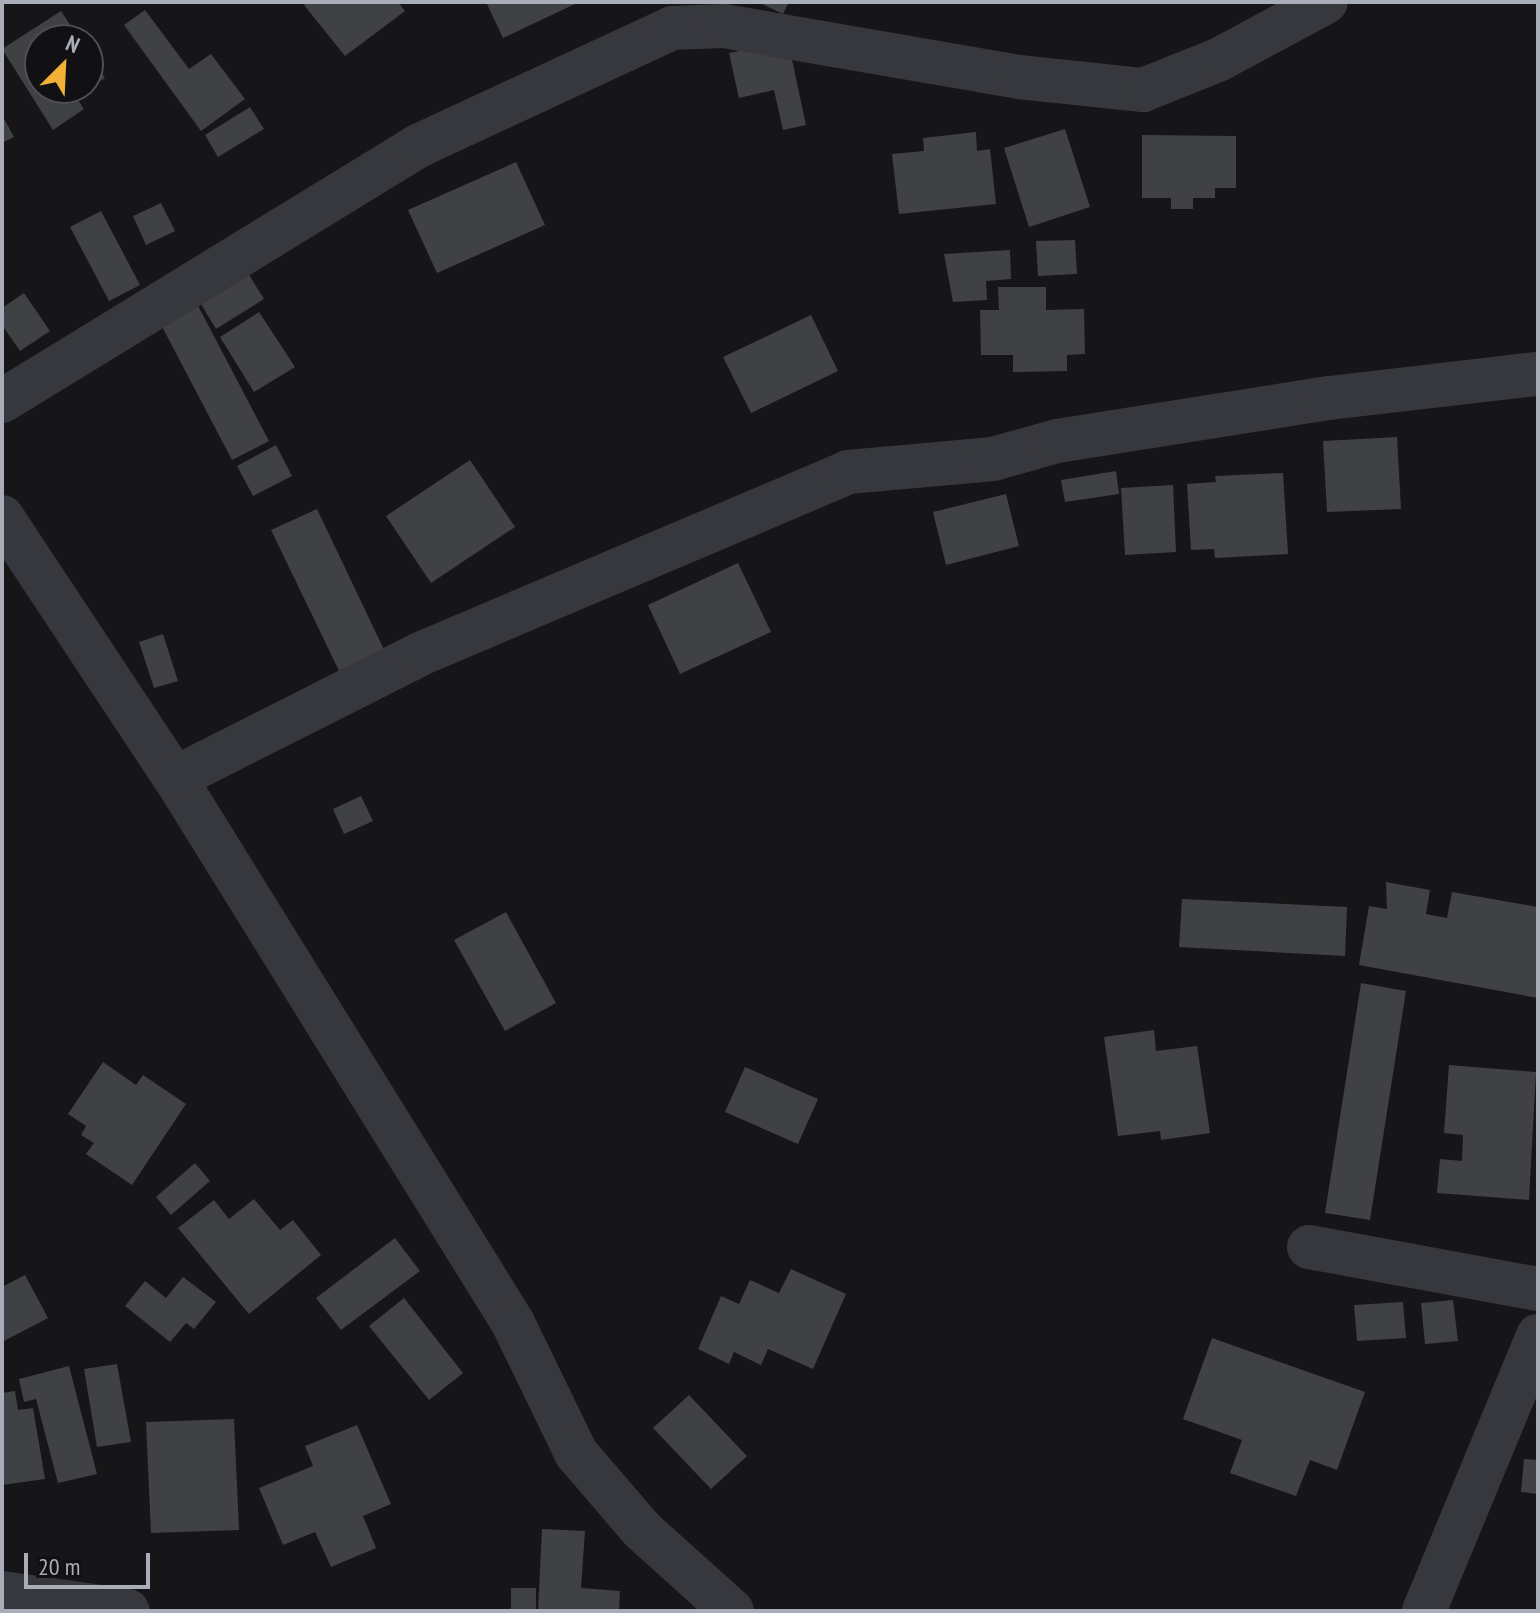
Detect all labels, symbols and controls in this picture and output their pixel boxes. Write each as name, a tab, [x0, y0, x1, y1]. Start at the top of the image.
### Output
north arrow	[24, 24, 104, 104]
text: N	[62, 29, 84, 59]
scale bar	[28, 1537, 154, 1587]
text: 20 m	[38, 1551, 80, 1582]

